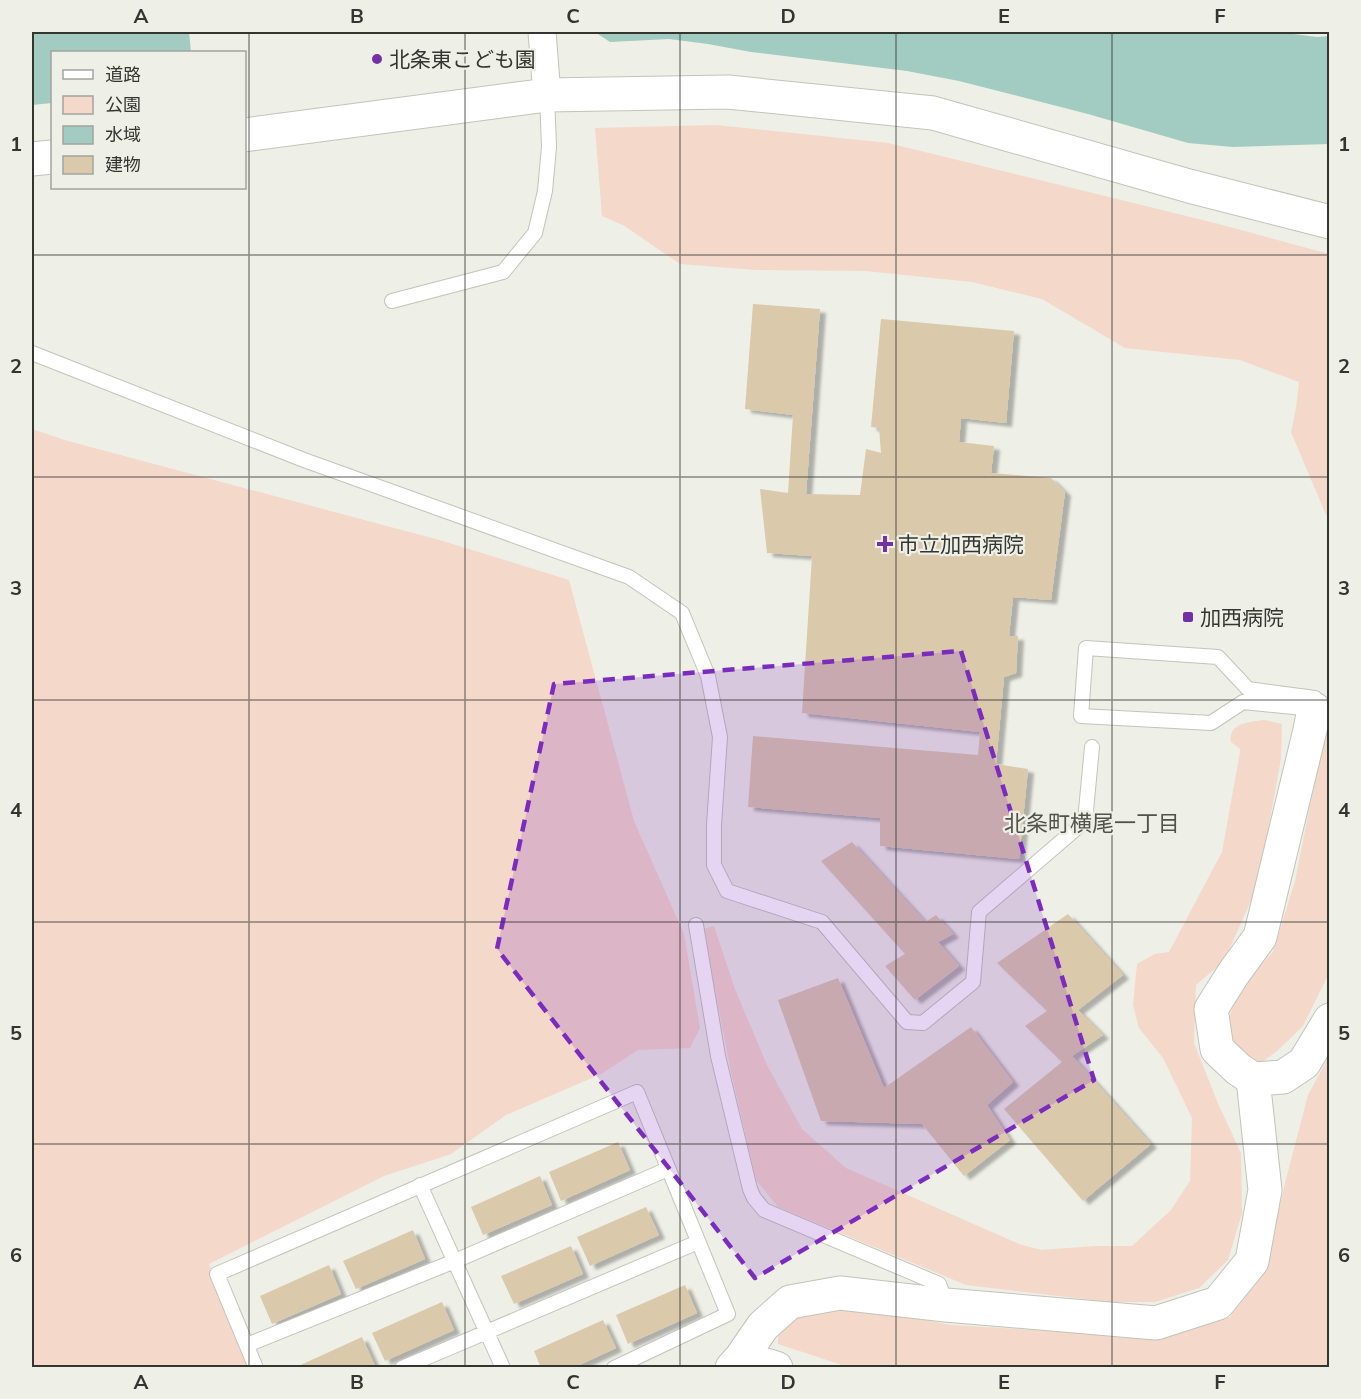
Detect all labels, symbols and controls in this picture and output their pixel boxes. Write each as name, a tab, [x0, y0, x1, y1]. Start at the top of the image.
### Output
text: A	[134, 3, 149, 28]
text: B	[350, 3, 364, 28]
text: C	[566, 3, 580, 28]
text: D	[780, 3, 796, 28]
text: E	[998, 3, 1010, 28]
text: F	[1214, 3, 1226, 28]
place label: 北条東こども園	[389, 46, 536, 72]
legend	[51, 51, 246, 189]
marker: 北条東こども園	[370, 52, 384, 66]
text: 道路	[105, 63, 141, 86]
text: 公園	[105, 93, 141, 116]
text: 水域	[105, 123, 141, 146]
text: 1	[10, 131, 22, 156]
text: 1	[1338, 131, 1350, 156]
text: 建物	[105, 153, 141, 176]
text: 2	[10, 353, 22, 378]
text: 2	[1338, 353, 1350, 378]
place label: 市立加西病院	[898, 531, 1024, 557]
marker: 市立加西病院	[876, 535, 894, 553]
text: 3	[10, 575, 22, 600]
text: 3	[1338, 575, 1350, 600]
place label: 加西病院	[1200, 604, 1284, 630]
marker: 加西病院	[1181, 610, 1195, 624]
text: 4	[10, 797, 22, 822]
text: 4	[1338, 797, 1350, 822]
district label: 北条町横尾一丁目	[1004, 809, 1180, 837]
text: 5	[10, 1020, 22, 1045]
text: 5	[1338, 1020, 1350, 1045]
text: 6	[10, 1242, 22, 1267]
text: 6	[1338, 1242, 1350, 1267]
text: A	[134, 1369, 149, 1394]
text: B	[350, 1369, 364, 1394]
text: C	[566, 1369, 580, 1394]
text: D	[780, 1369, 796, 1394]
text: E	[998, 1369, 1010, 1394]
text: F	[1214, 1369, 1226, 1394]

